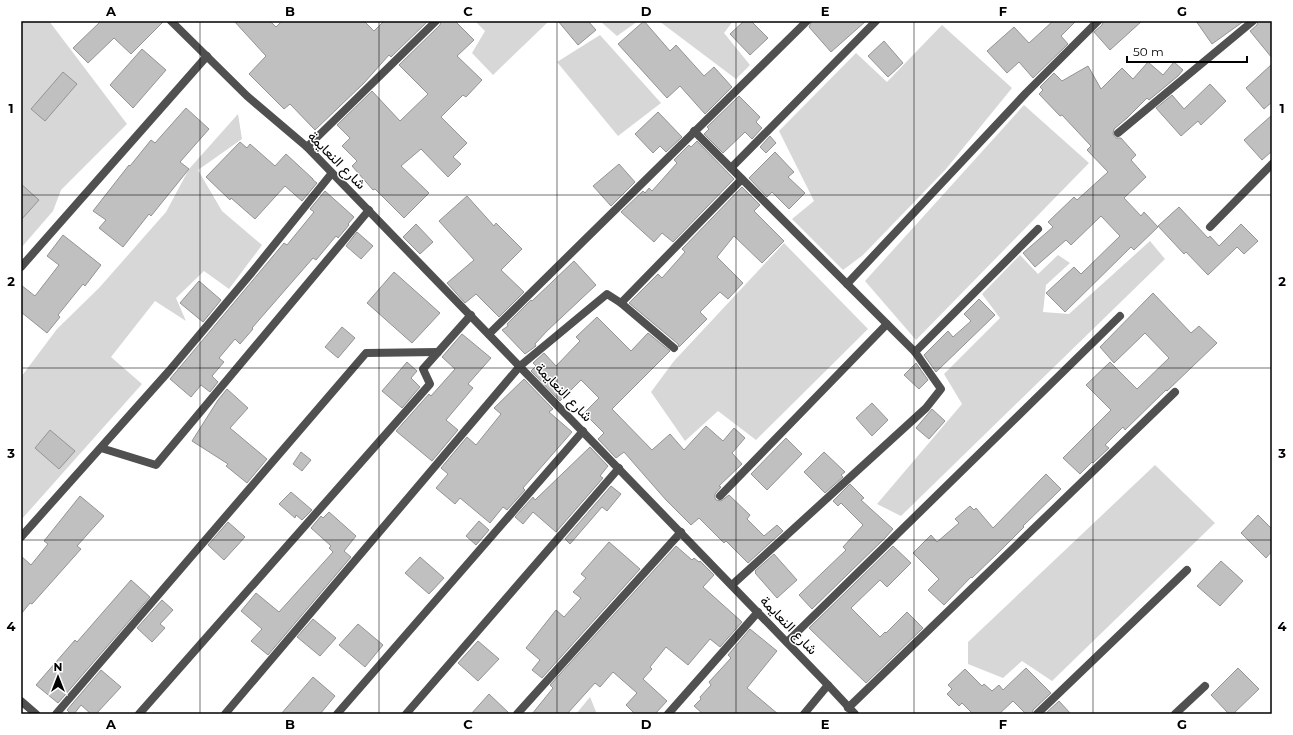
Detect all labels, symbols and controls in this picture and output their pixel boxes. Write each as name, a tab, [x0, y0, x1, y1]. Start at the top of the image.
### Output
text: A	[105, 3, 117, 19]
text: B	[285, 3, 295, 19]
text: C	[463, 3, 473, 19]
text: D	[641, 3, 652, 19]
text: E	[821, 3, 830, 19]
text: F	[999, 3, 1007, 19]
text: G	[1177, 3, 1187, 19]
scale bar	[1127, 38, 1247, 64]
text: 50 m	[1133, 44, 1164, 59]
text: 1	[8, 100, 14, 116]
text: 1	[1279, 100, 1285, 116]
street label: شارع النعايمة	[303, 127, 370, 194]
text: 2	[7, 273, 15, 289]
text: 2	[1278, 273, 1286, 289]
street label: شارع النعايمة	[530, 359, 597, 427]
text: 3	[6, 445, 15, 461]
text: 3	[1277, 445, 1286, 461]
street label: شارع النعايمة	[755, 592, 822, 660]
text: 4	[7, 618, 16, 634]
text: 4	[1278, 618, 1287, 634]
north arrow	[38, 657, 78, 697]
text: N	[54, 660, 62, 674]
text: A	[105, 716, 117, 732]
text: B	[285, 716, 295, 732]
text: C	[463, 716, 473, 732]
text: D	[641, 716, 652, 732]
text: E	[821, 716, 830, 732]
text: F	[999, 716, 1007, 732]
text: G	[1177, 716, 1187, 732]

